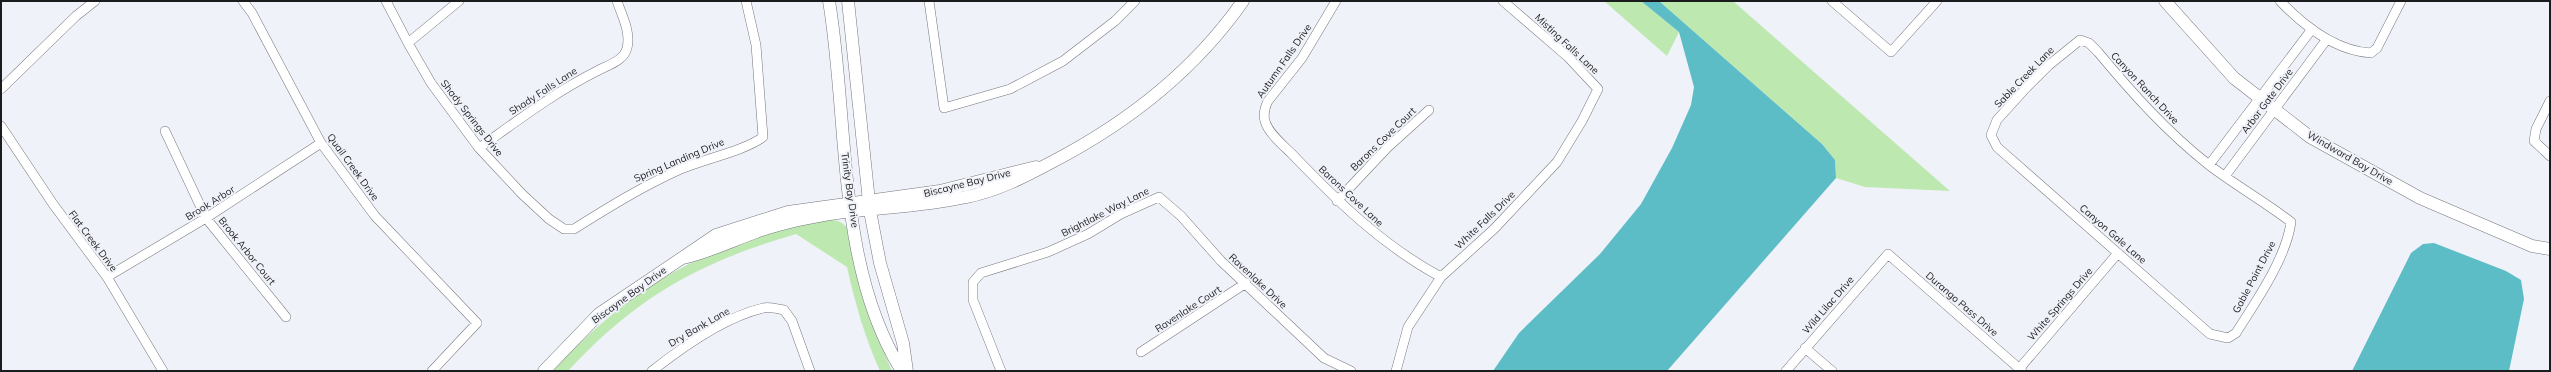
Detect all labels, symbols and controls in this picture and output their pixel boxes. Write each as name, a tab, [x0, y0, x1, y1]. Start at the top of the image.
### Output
street label: Misting Falls Lane	[1532, 11, 1602, 77]
street label: Autumn Falls Drive	[1254, 21, 1314, 101]
street label: Sable Creek Lane	[1991, 44, 2057, 110]
street label: Canyon Ranch Drive	[2108, 49, 2182, 127]
street label: Shady Falls Lane	[507, 64, 579, 118]
street label: Arbor Gate Drive	[2238, 66, 2296, 136]
street label: Shady Springs Drive	[438, 77, 506, 159]
street label: Barons Cove Court	[1347, 104, 1419, 174]
street label: Windward Bay Drive	[2305, 128, 2395, 188]
street label: Quail Creek Drive	[324, 131, 382, 203]
street label: Spring Landing Drive	[632, 135, 726, 185]
street label: Trinity Bay Drive	[838, 152, 862, 228]
street label: Barons Cove Lane	[1316, 163, 1386, 229]
street label: Biscayne Bay Drive	[922, 166, 1012, 200]
street label: Brook Arbor	[183, 182, 237, 223]
street label: Brightlake Way Lane	[1059, 184, 1151, 240]
street label: White Falls Drive	[1452, 188, 1518, 252]
street label: Canyon Gale Lane	[2077, 201, 2149, 267]
street label: Flat Creek Drive	[66, 208, 120, 274]
street label: Brook Arbor Court	[216, 214, 279, 288]
street label: Gable Point Drive	[2229, 239, 2279, 315]
street label: Ravenlake Drive	[1226, 251, 1290, 311]
street label: Biscayne Bay Drive	[589, 264, 669, 326]
street label: White Springs Drive	[2025, 265, 2095, 343]
street label: Durango Pass Drive	[1923, 269, 2001, 339]
street label: Wild Lilac Drive	[1799, 273, 1857, 337]
street label: Ravenlake Court	[1152, 283, 1224, 335]
street label: Dry Bank Lane	[666, 304, 732, 350]

